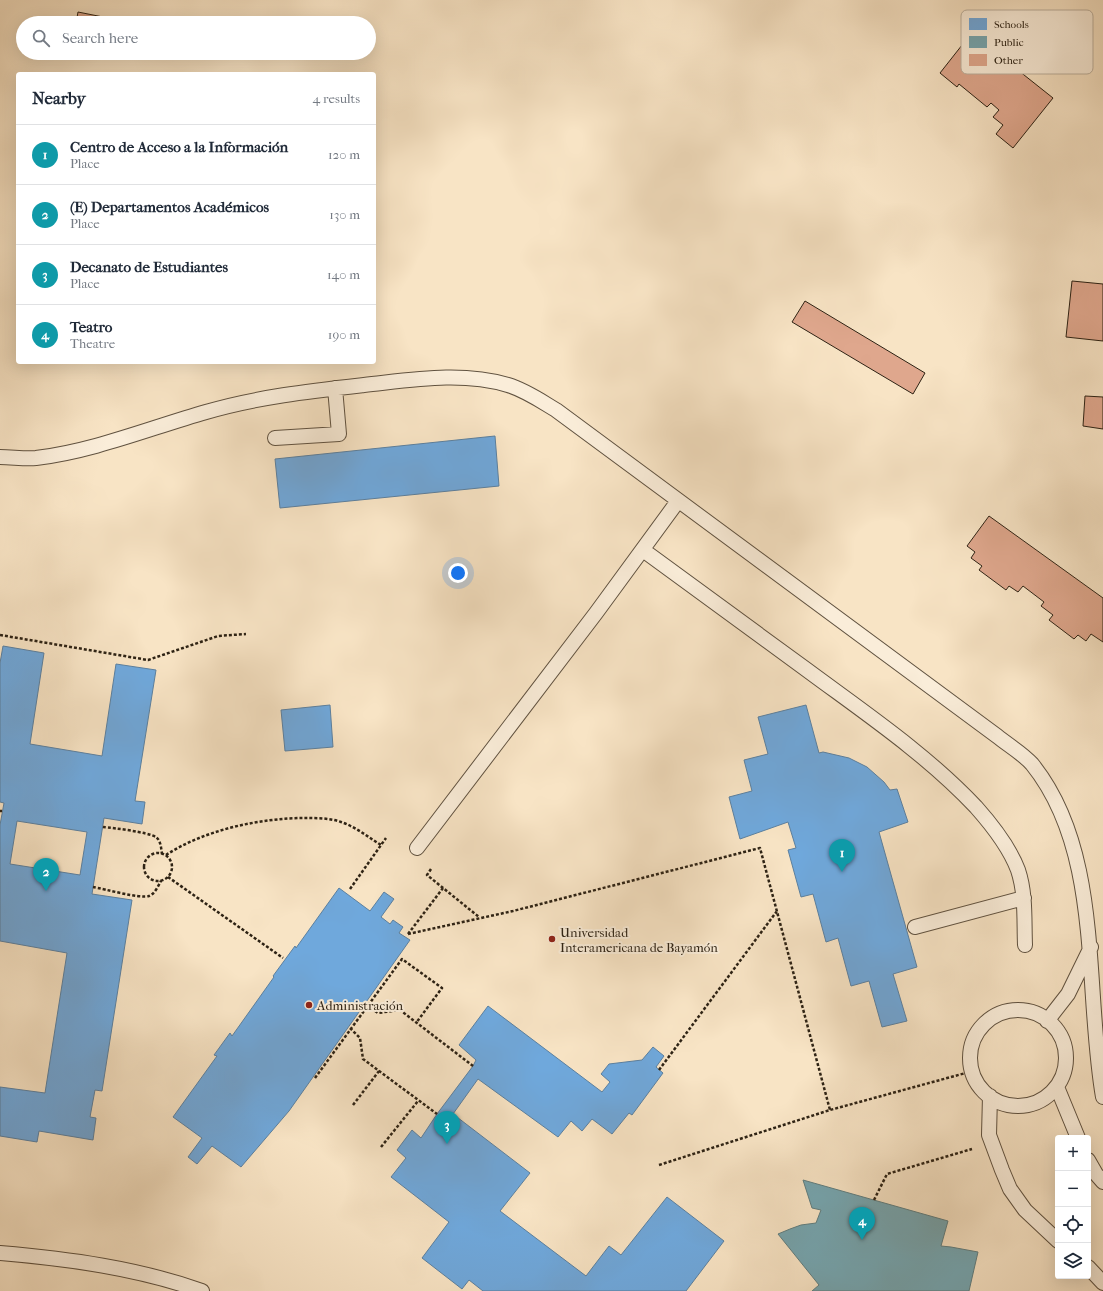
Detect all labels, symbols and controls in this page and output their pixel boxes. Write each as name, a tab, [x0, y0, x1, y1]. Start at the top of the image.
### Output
legend	[961, 10, 1093, 74]
search box	[16, 16, 376, 60]
text: Schools	[994, 18, 1029, 31]
icon: search	[30, 27, 52, 49]
text: Search here	[62, 29, 138, 47]
text: Public	[994, 36, 1024, 49]
text: Other	[994, 54, 1023, 67]
text: Nearby	[32, 88, 86, 108]
text: 4 results	[313, 91, 360, 106]
text: Centro de Acceso a la Información	[70, 138, 288, 156]
text: 1	[43, 147, 47, 162]
text: 120 m	[328, 147, 360, 162]
text: Place	[70, 156, 100, 171]
text: (E) Departamentos Académicos	[70, 198, 269, 216]
text: 2	[42, 207, 48, 222]
text: 130 m	[329, 207, 360, 222]
text: Place	[70, 216, 100, 231]
text: Decanato de Estudiantes	[70, 258, 228, 276]
text: 3	[42, 267, 48, 282]
text: 140 m	[327, 267, 360, 282]
text: Place	[70, 276, 100, 291]
text: Teatro	[70, 318, 112, 336]
text: 4	[41, 327, 49, 342]
text: 190 m	[328, 327, 360, 342]
text: Theatre	[70, 336, 115, 351]
your location	[448, 563, 468, 583]
pin: 1	[829, 839, 855, 872]
pin: 2	[33, 858, 59, 891]
place label: Universidad Interamericana de Bayamón	[560, 925, 718, 955]
marker: Universidad Interamericana de Bayamón	[547, 934, 557, 944]
place label: Administración	[316, 998, 404, 1013]
marker: Administración	[304, 1000, 314, 1010]
pin: 3	[434, 1111, 460, 1144]
map controls	[1055, 1135, 1091, 1279]
button: +	[1055, 1135, 1091, 1171]
button: −	[1055, 1171, 1091, 1207]
pin: 4	[849, 1207, 875, 1240]
button: locate	[1055, 1207, 1091, 1243]
button: layers	[1055, 1243, 1091, 1279]

